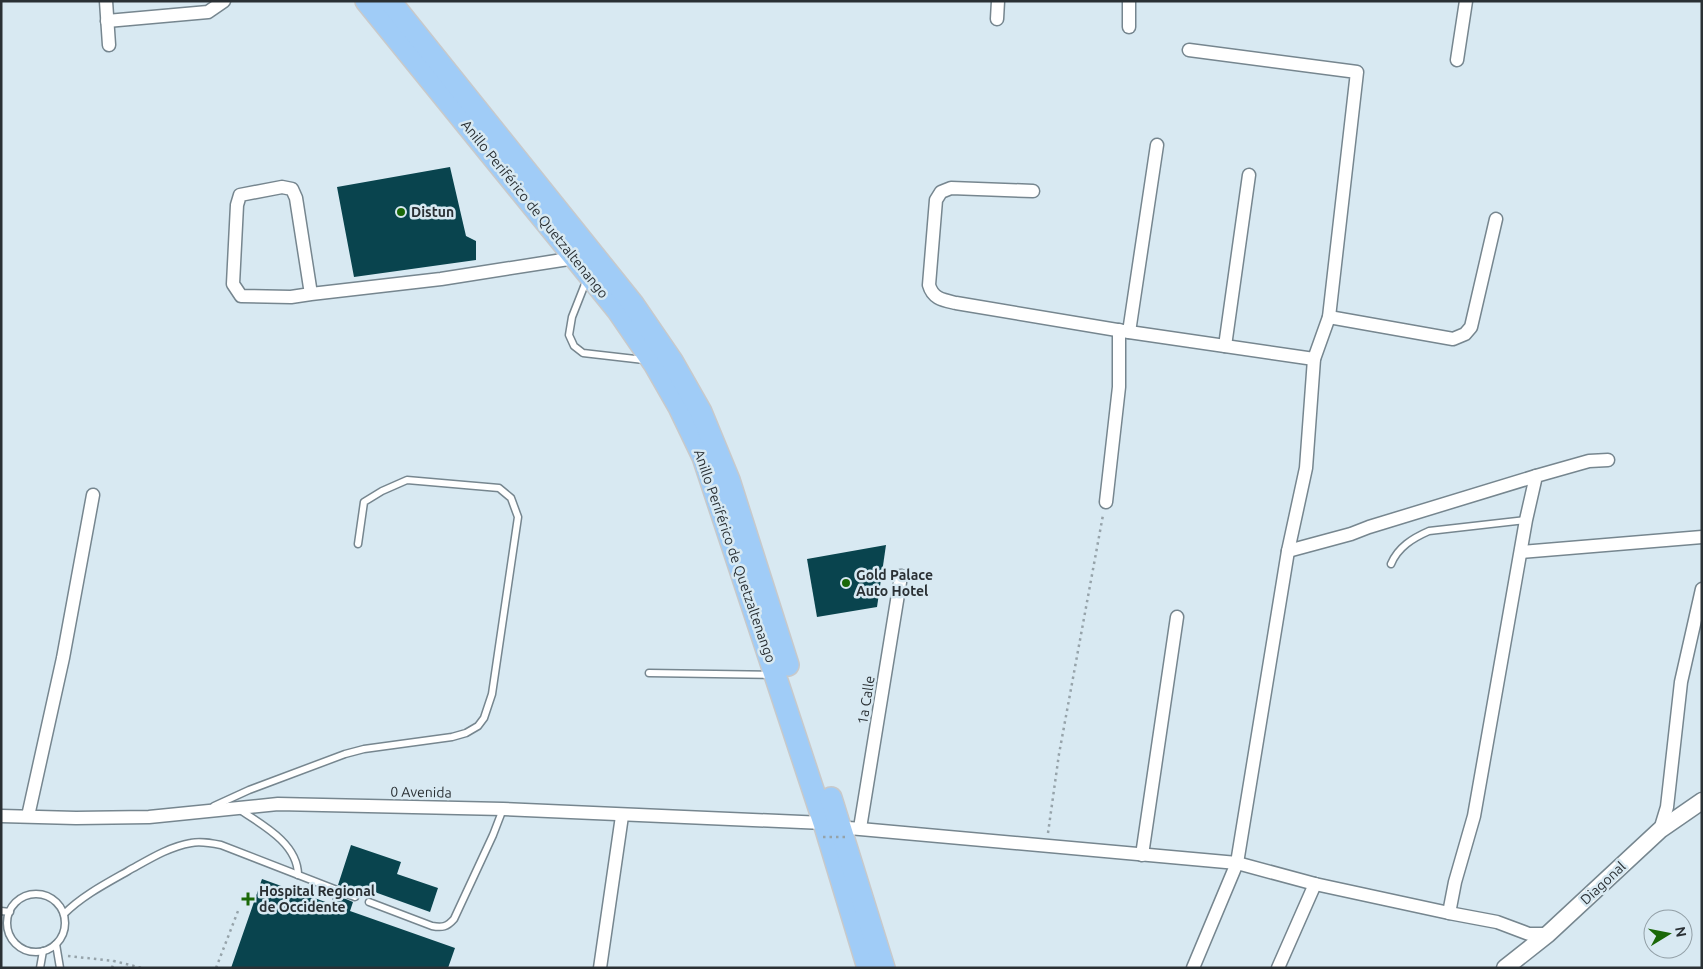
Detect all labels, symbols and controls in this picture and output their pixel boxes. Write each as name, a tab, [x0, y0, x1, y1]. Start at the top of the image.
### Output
street label: Anillo Periférico de Quetzaltenango	[458, 117, 612, 301]
place label: Distun	[411, 204, 454, 220]
marker: Distun	[395, 206, 407, 218]
street label: Anillo Periférico de Quetzaltenango	[691, 447, 779, 665]
place label: Gold Palace Auto Hotel	[856, 567, 933, 599]
marker: Gold Palace Auto Hotel	[840, 577, 852, 589]
street label: 1a Calle	[854, 674, 878, 726]
street label: 0 Avenida	[390, 783, 452, 801]
street label: Diagonal	[1577, 858, 1629, 908]
place label: Hospital Regional de Occidente	[259, 883, 375, 915]
marker: Hospital Regional de Occidente	[241, 892, 255, 906]
north arrow	[1643, 909, 1693, 959]
text: N	[1672, 925, 1690, 938]

